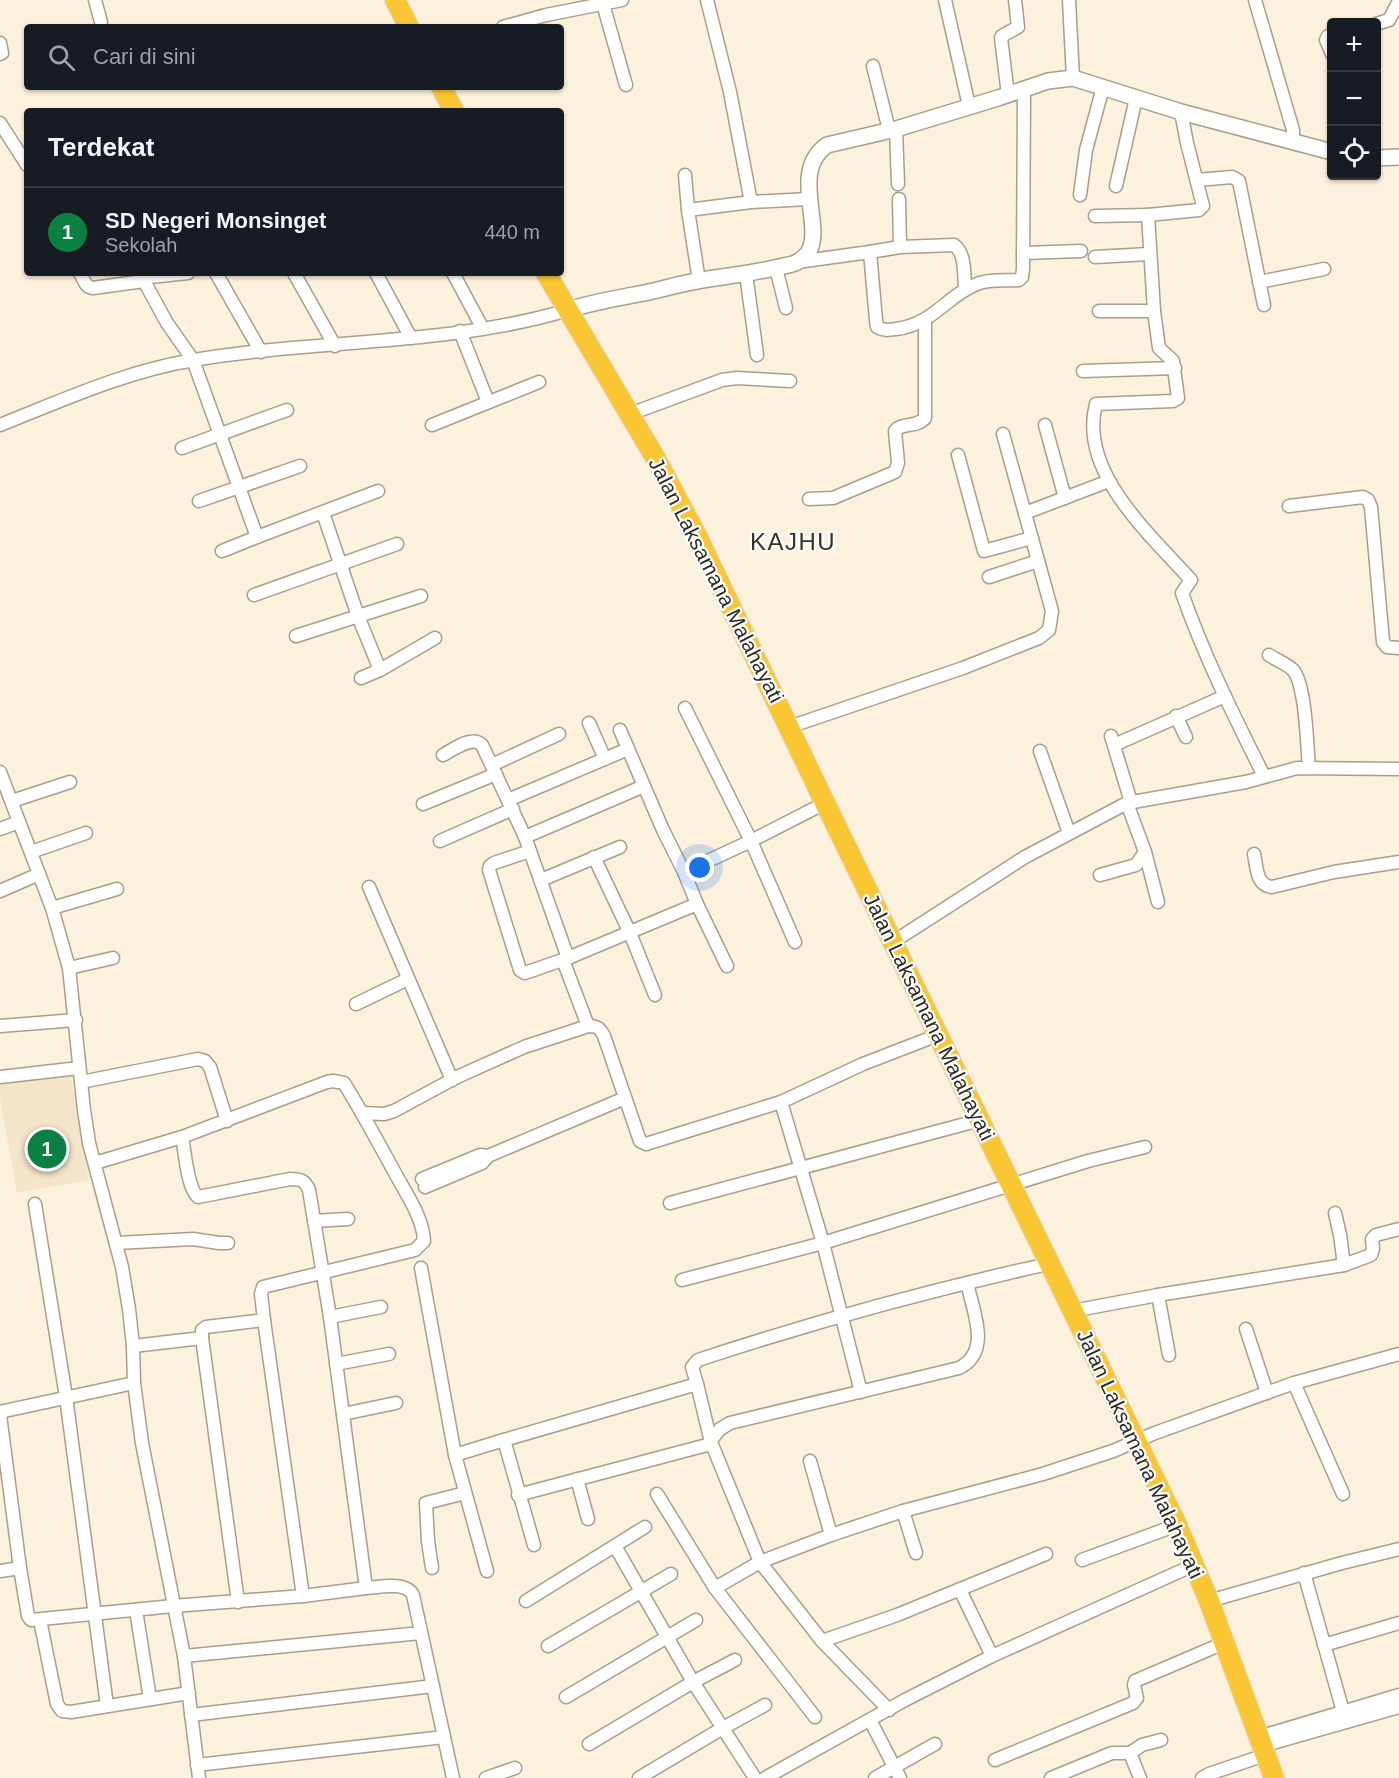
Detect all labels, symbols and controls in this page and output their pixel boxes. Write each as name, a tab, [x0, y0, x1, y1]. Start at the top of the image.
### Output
map controls	[1327, 18, 1381, 180]
button: +	[1327, 18, 1381, 72]
search box	[24, 24, 564, 90]
icon: search	[45, 41, 78, 74]
text: Cari di sini	[93, 44, 196, 69]
button: −	[1327, 72, 1381, 126]
button: locate	[1327, 126, 1381, 180]
text: Terdekat	[48, 132, 154, 162]
text: SD Negeri Monsinget	[105, 208, 326, 233]
text: 1	[62, 221, 73, 243]
text: 440 m	[484, 221, 540, 243]
text: Sekolah	[105, 234, 177, 256]
street label: Jalan Laksamana Malahayati	[644, 453, 788, 706]
district label: KAJHU	[750, 528, 836, 555]
your location	[685, 853, 714, 882]
street label: Jalan Laksamana Malahayati	[859, 890, 999, 1144]
pin: 1	[28, 1126, 66, 1172]
street label: Jalan Laksamana Malahayati	[1073, 1326, 1208, 1582]

